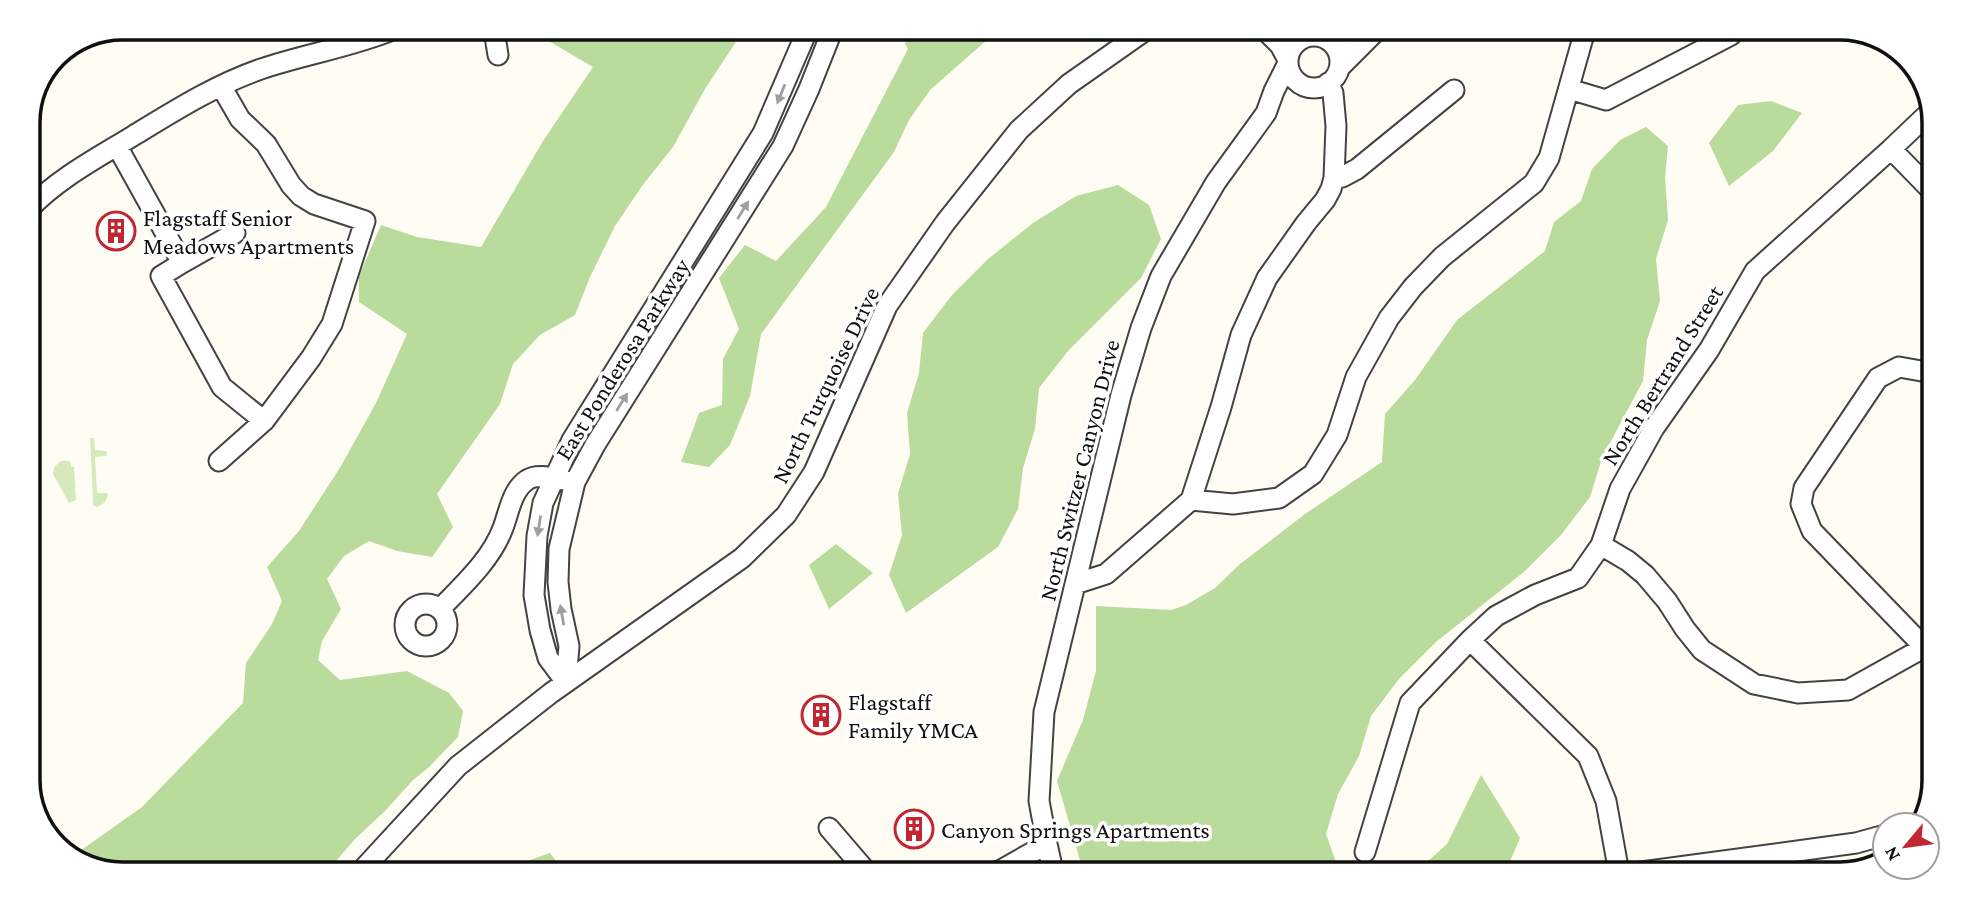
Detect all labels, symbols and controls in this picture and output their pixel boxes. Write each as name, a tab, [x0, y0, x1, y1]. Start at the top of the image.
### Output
one-way arrow	[775, 84, 787, 104]
one-way arrow	[736, 200, 749, 219]
place label: Flagstaff Senior Meadows Apartments	[143, 204, 354, 259]
building icon: Flagstaff Senior Meadows Apartments	[95, 210, 137, 252]
street label: East Ponderosa Parkway	[549, 253, 695, 465]
street label: North Bertrand Street	[1596, 279, 1729, 470]
street label: North Turquoise Drive	[766, 282, 884, 488]
street label: North Switzer Canyon Drive	[1033, 337, 1125, 603]
one-way arrow	[615, 393, 628, 412]
one-way arrow	[533, 515, 544, 537]
one-way arrow	[557, 604, 568, 626]
place label: Flagstaff Family YMCA	[848, 688, 978, 743]
building icon: Flagstaff Family YMCA	[800, 694, 842, 736]
building icon: Canyon Springs Apartments	[893, 808, 935, 850]
north arrow	[1871, 811, 1941, 881]
place label: Canyon Springs Apartments	[941, 816, 1210, 843]
text: N	[1879, 843, 1904, 865]

